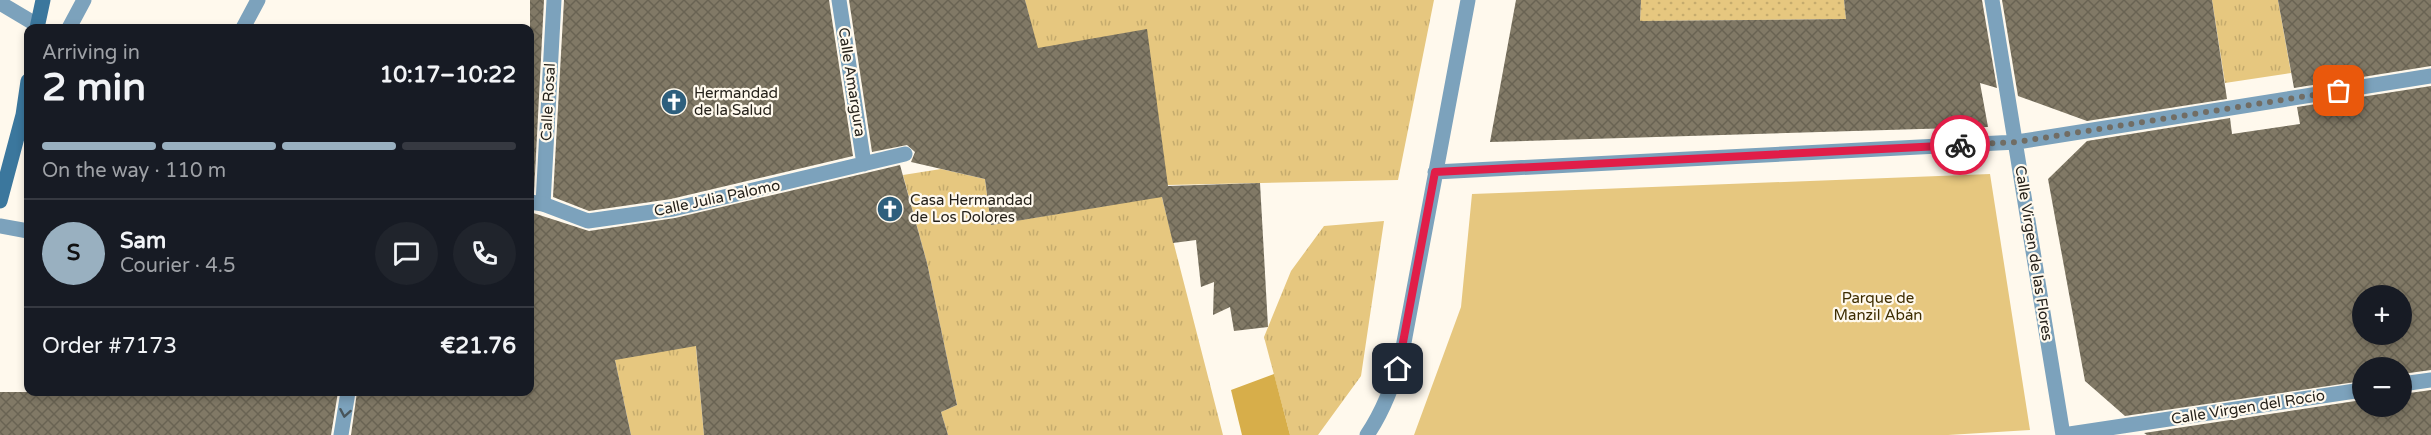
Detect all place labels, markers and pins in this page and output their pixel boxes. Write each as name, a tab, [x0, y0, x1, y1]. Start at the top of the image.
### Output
pin	[2313, 65, 2364, 116]
place label: Hermandad de la Salud	[694, 84, 778, 119]
church icon: Hermandad de la Salud	[659, 87, 689, 117]
place label: Casa Hermandad de Los Dolores	[910, 191, 1032, 226]
church icon: Casa Hermandad de Los Dolores	[875, 194, 905, 224]
pin	[1372, 343, 1423, 394]

